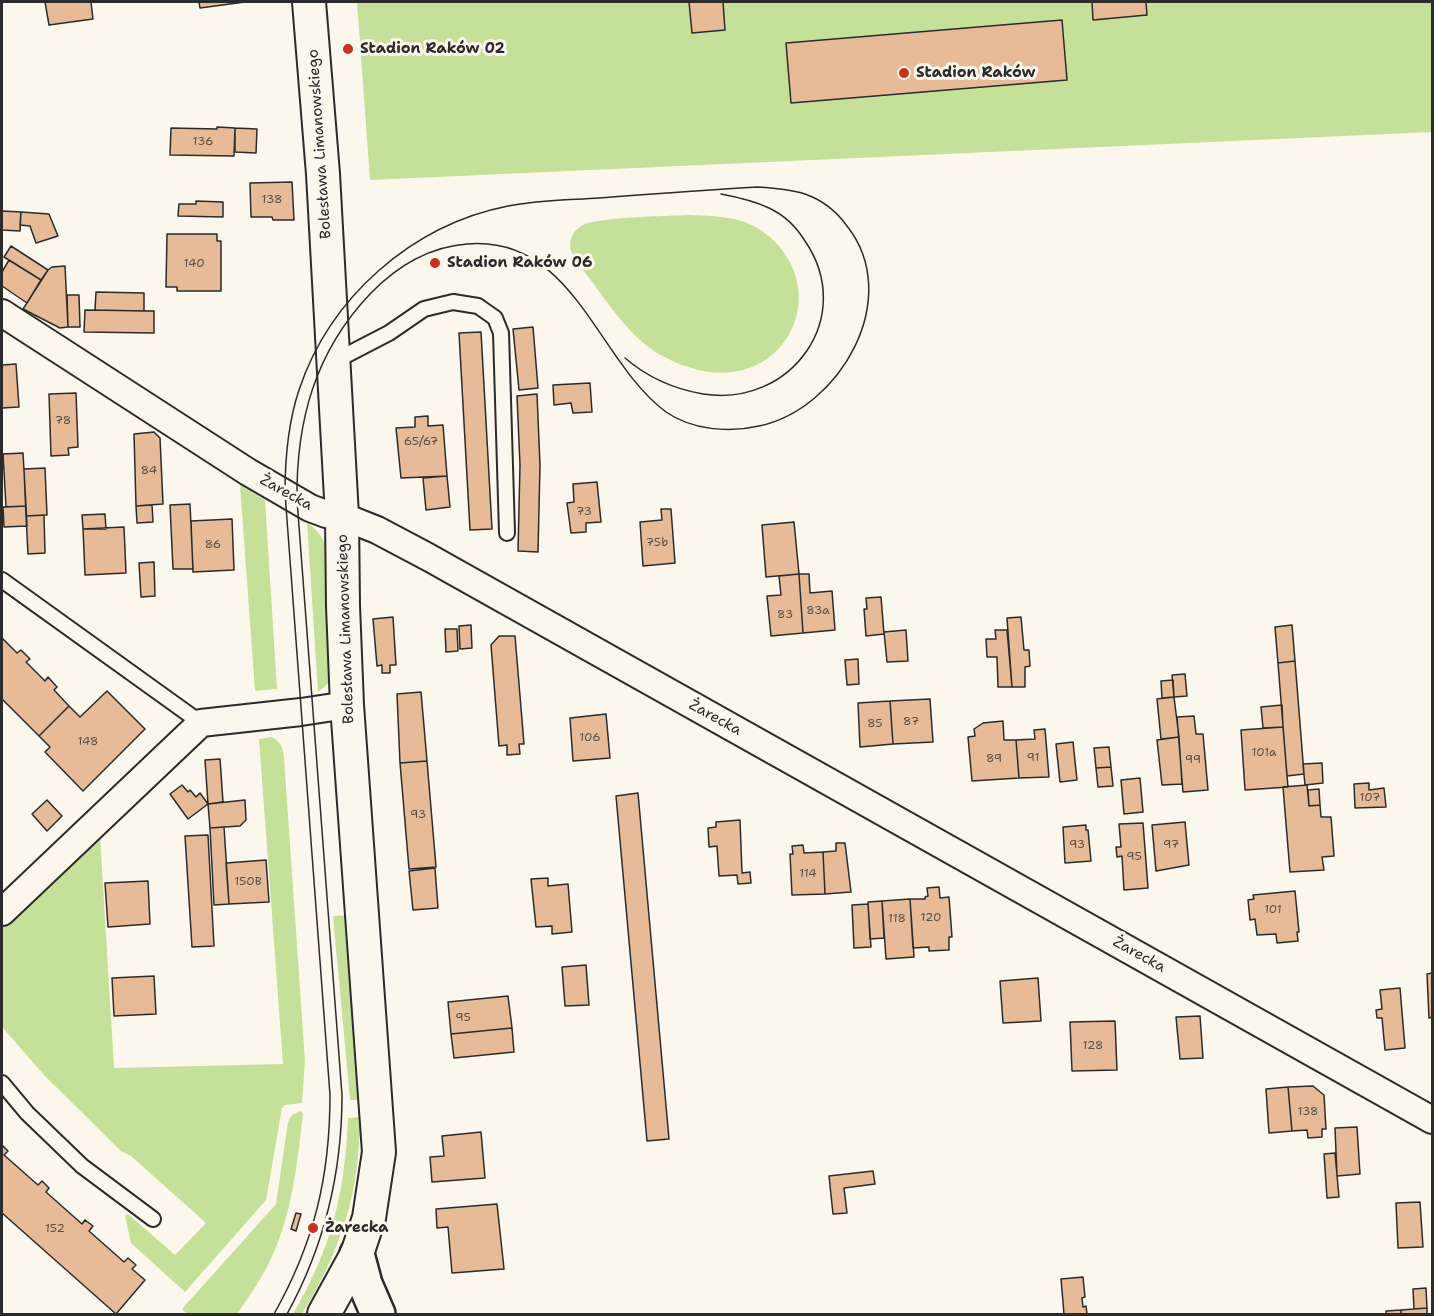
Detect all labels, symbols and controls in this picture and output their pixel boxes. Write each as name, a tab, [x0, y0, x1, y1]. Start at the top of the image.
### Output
place label: Stadion Raków 02	[360, 40, 505, 58]
marker: Stadion Raków 02	[341, 42, 355, 56]
street label: Bolesława Limanowskiego	[304, 49, 336, 239]
place label: Stadion Raków	[916, 64, 1035, 82]
marker: Stadion Raków	[897, 66, 911, 80]
house number: 136	[193, 135, 213, 149]
house number: 138	[262, 193, 282, 207]
place label: Stadion Raków 06	[447, 254, 592, 272]
marker: Stadion Raków 06	[428, 256, 442, 270]
house number: 140	[183, 257, 205, 271]
house number: 78	[55, 414, 71, 428]
house number: 65/67	[404, 435, 438, 449]
house number: 84	[141, 464, 157, 478]
street label: Żarecka	[257, 471, 315, 515]
house number: 73	[576, 505, 592, 519]
street label: Bolesława Limanowskiego	[334, 534, 358, 724]
house number: 75b	[646, 536, 668, 550]
house number: 86	[205, 538, 221, 552]
house number: 83a	[806, 604, 830, 618]
house number: 83	[777, 608, 793, 622]
street label: Żarecka	[686, 696, 744, 740]
house number: 87	[903, 715, 919, 729]
house number: 85	[867, 717, 883, 731]
house number: 106	[579, 731, 601, 745]
house number: 148	[78, 735, 98, 749]
house number: 101a	[1252, 746, 1276, 760]
house number: 91	[1026, 751, 1040, 765]
house number: 89	[986, 752, 1002, 766]
house number: 99	[1185, 753, 1201, 767]
house number: 107	[1360, 791, 1380, 805]
house number: 93	[410, 808, 426, 822]
house number: 93	[1069, 838, 1085, 852]
house number: 97	[1163, 838, 1179, 852]
house number: 95	[1126, 850, 1142, 864]
house number: 114	[799, 867, 817, 881]
house number: 150B	[234, 875, 262, 889]
house number: 101	[1264, 903, 1282, 917]
house number: 120	[921, 911, 941, 925]
house number: 118	[888, 912, 906, 926]
street label: Żarecka	[1110, 933, 1168, 977]
house number: 95	[455, 1011, 471, 1025]
house number: 128	[1083, 1039, 1103, 1053]
house number: 138	[1298, 1105, 1318, 1119]
place label: Żarecka	[325, 1219, 389, 1237]
marker: Żarecka	[306, 1221, 320, 1235]
house number: 152	[45, 1222, 65, 1236]

